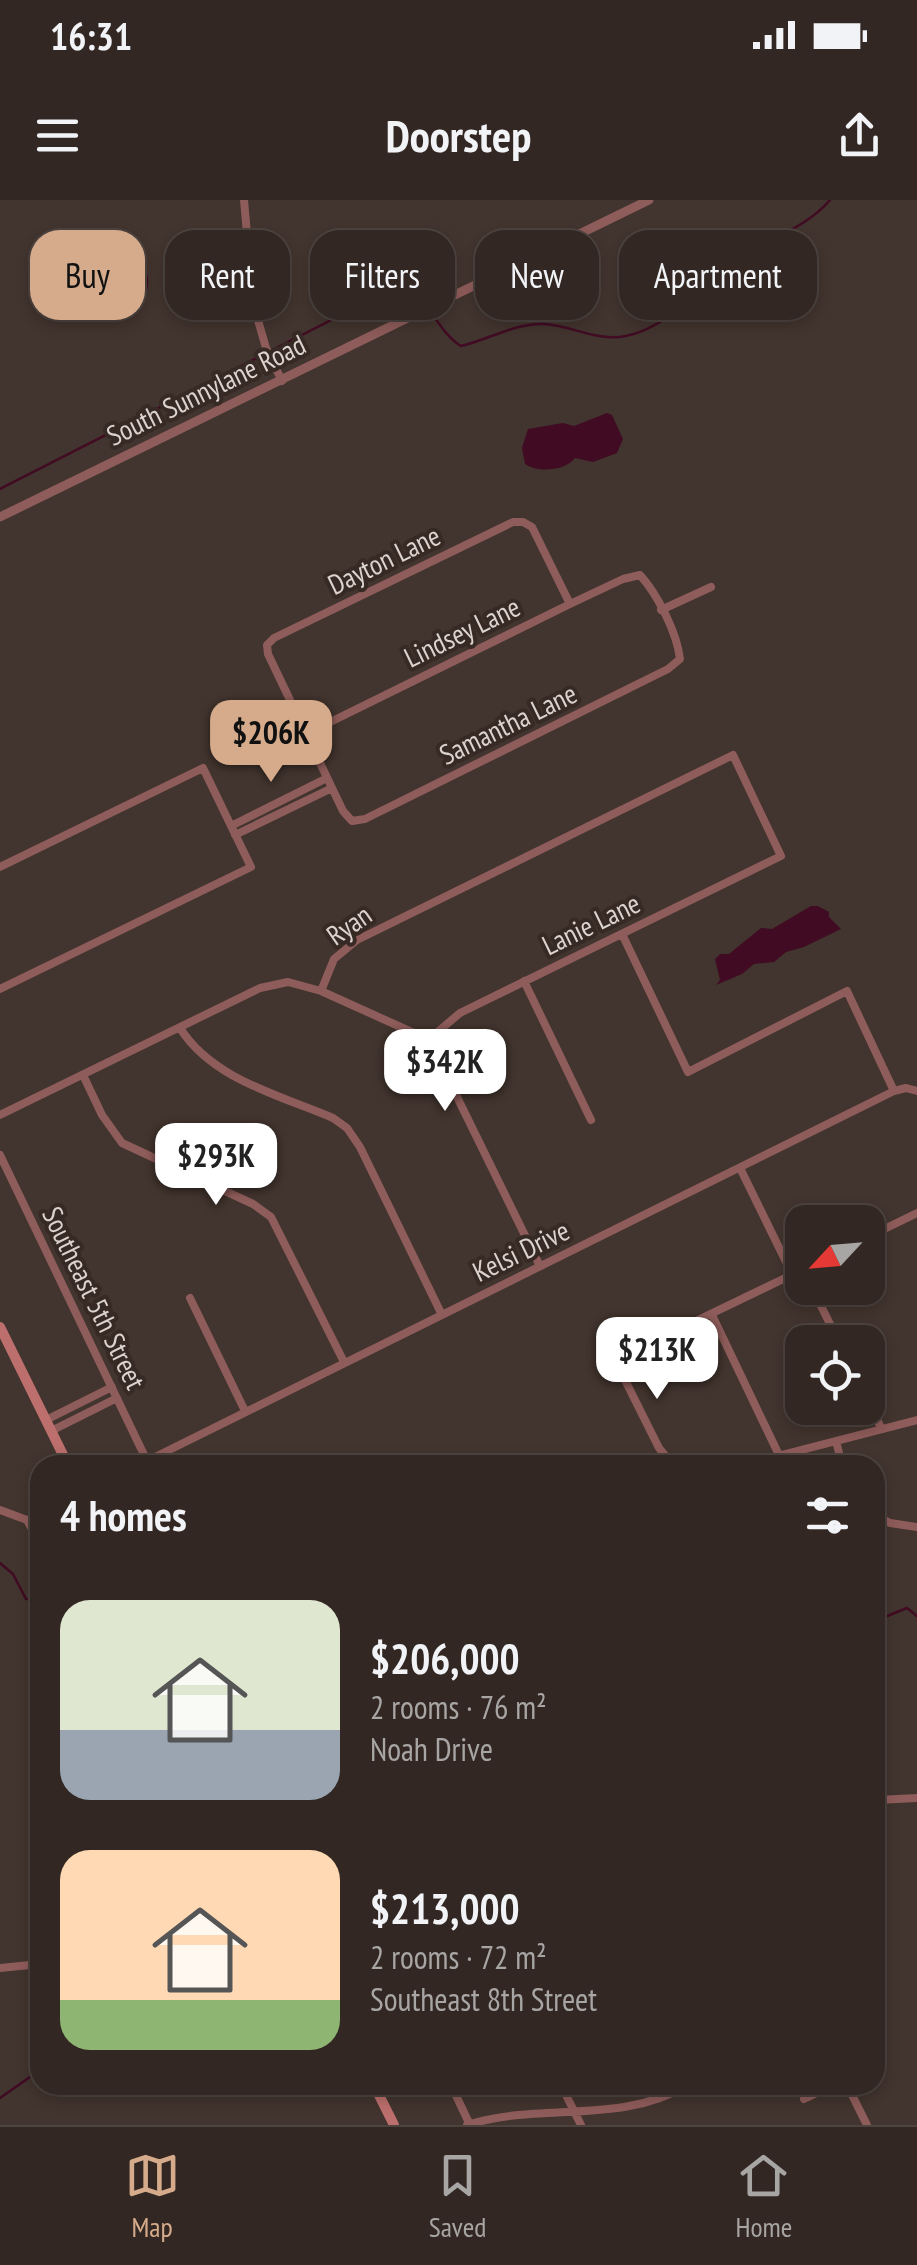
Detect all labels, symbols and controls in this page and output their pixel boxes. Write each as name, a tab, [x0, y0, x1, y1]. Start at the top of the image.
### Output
text: 16:31	[50, 11, 132, 60]
text: Doorstep	[386, 106, 531, 164]
icon: menu	[30, 108, 85, 163]
icon: share	[832, 108, 887, 163]
chip: Buy	[30, 230, 145, 320]
chip: Rent	[165, 230, 290, 320]
chip: Filters	[310, 230, 455, 320]
chip: New	[475, 230, 599, 320]
chip: Apartment	[619, 230, 817, 320]
street label: South Sunnylane Road	[100, 325, 311, 454]
street label: Dayton Lane	[322, 517, 446, 603]
street label: Lindsey Lane	[398, 588, 526, 675]
street label: Samantha Lane	[433, 674, 583, 773]
pin: $206K	[201, 700, 341, 785]
text: $206K	[232, 711, 310, 753]
street label: Lanie Lane	[536, 884, 646, 963]
street label: Ryan	[319, 896, 378, 953]
pin: $342K	[375, 1029, 515, 1114]
text: $342K	[406, 1040, 484, 1082]
pin: $293K	[146, 1123, 286, 1208]
text: $293K	[177, 1134, 255, 1176]
street label: Southeast 5th Street	[34, 1200, 155, 1395]
north arrow	[785, 1205, 885, 1305]
map controls	[785, 1205, 885, 1425]
street label: Kelsi Drive	[466, 1211, 575, 1290]
pin: $213K	[587, 1317, 727, 1402]
button: locate	[785, 1325, 885, 1425]
text: $213K	[618, 1328, 696, 1370]
text: 4 homes	[60, 1488, 187, 1543]
icon: filters	[800, 1488, 855, 1543]
text: $206,000	[370, 1631, 520, 1686]
icon: home	[140, 1640, 260, 1760]
text: 2 rooms · 76 m²	[370, 1686, 547, 1728]
text: Noah Drive	[370, 1728, 493, 1770]
text: $213,000	[370, 1881, 520, 1936]
icon: home	[140, 1890, 260, 2010]
text: 2 rooms · 72 m²	[370, 1936, 547, 1978]
text: Southeast 8th Street	[370, 1978, 597, 2020]
tab: Map	[125, 2148, 180, 2245]
tab: Saved	[429, 2148, 486, 2245]
tab: Home	[736, 2148, 792, 2245]

